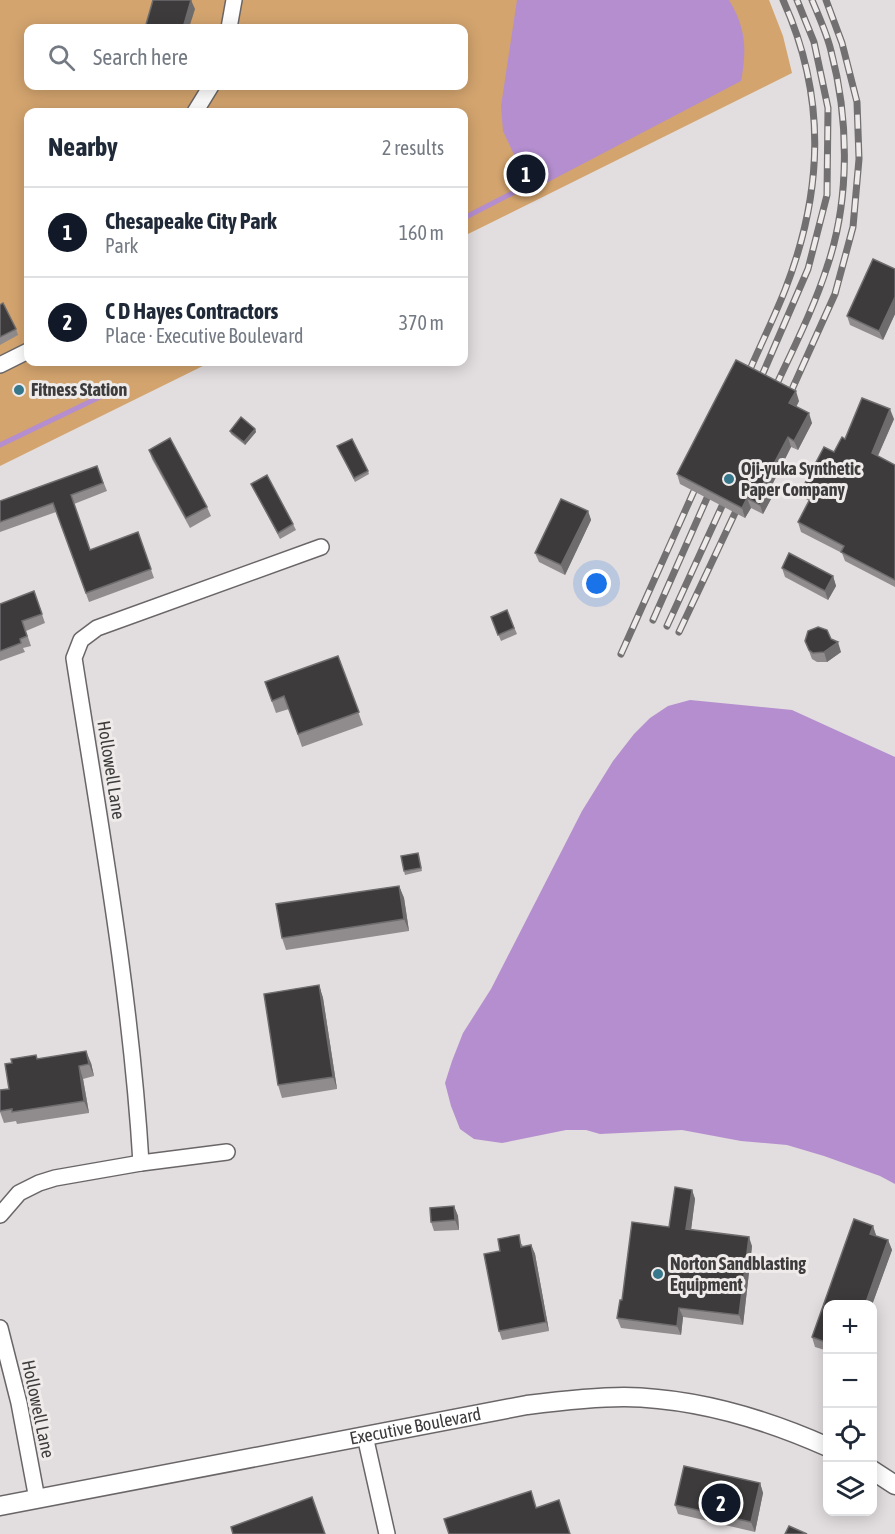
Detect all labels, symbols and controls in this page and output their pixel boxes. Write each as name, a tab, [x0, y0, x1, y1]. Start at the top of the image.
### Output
search box	[24, 24, 468, 90]
icon: search	[45, 41, 78, 74]
text: Search here	[93, 44, 188, 70]
text: Nearby	[48, 132, 118, 162]
text: 2 results	[382, 136, 444, 159]
pin: 1	[506, 152, 546, 196]
text: Chesapeake City Park	[105, 208, 277, 234]
text: 1	[63, 221, 72, 244]
text: 160 m	[399, 221, 444, 244]
text: Park	[105, 234, 138, 257]
text: C D Hayes Contractors	[105, 298, 278, 324]
text: 2	[63, 311, 72, 334]
text: 370 m	[399, 311, 444, 334]
text: Place · Executive Boulevard	[105, 324, 304, 347]
place label: Fitness Station	[31, 379, 128, 400]
marker: Fitness Station	[12, 383, 26, 397]
place label: Oji-yuka Synthetic Paper Company	[741, 458, 861, 500]
marker: Oji-yuka Synthetic Paper Company	[722, 472, 736, 486]
your location	[582, 569, 611, 598]
street label: Hollowell Lane	[93, 719, 130, 821]
place label: Norton Sandblasting Equipment	[670, 1253, 806, 1295]
marker: Norton Sandblasting Equipment	[651, 1267, 665, 1281]
map controls	[823, 1300, 877, 1516]
button: +	[823, 1300, 877, 1354]
button: −	[823, 1354, 877, 1408]
street label: Hollowell Lane	[18, 1358, 59, 1460]
street label: Executive Boulevard	[348, 1403, 483, 1449]
button: locate	[823, 1408, 877, 1462]
button: layers	[823, 1462, 877, 1516]
pin: 2	[702, 1480, 740, 1526]

